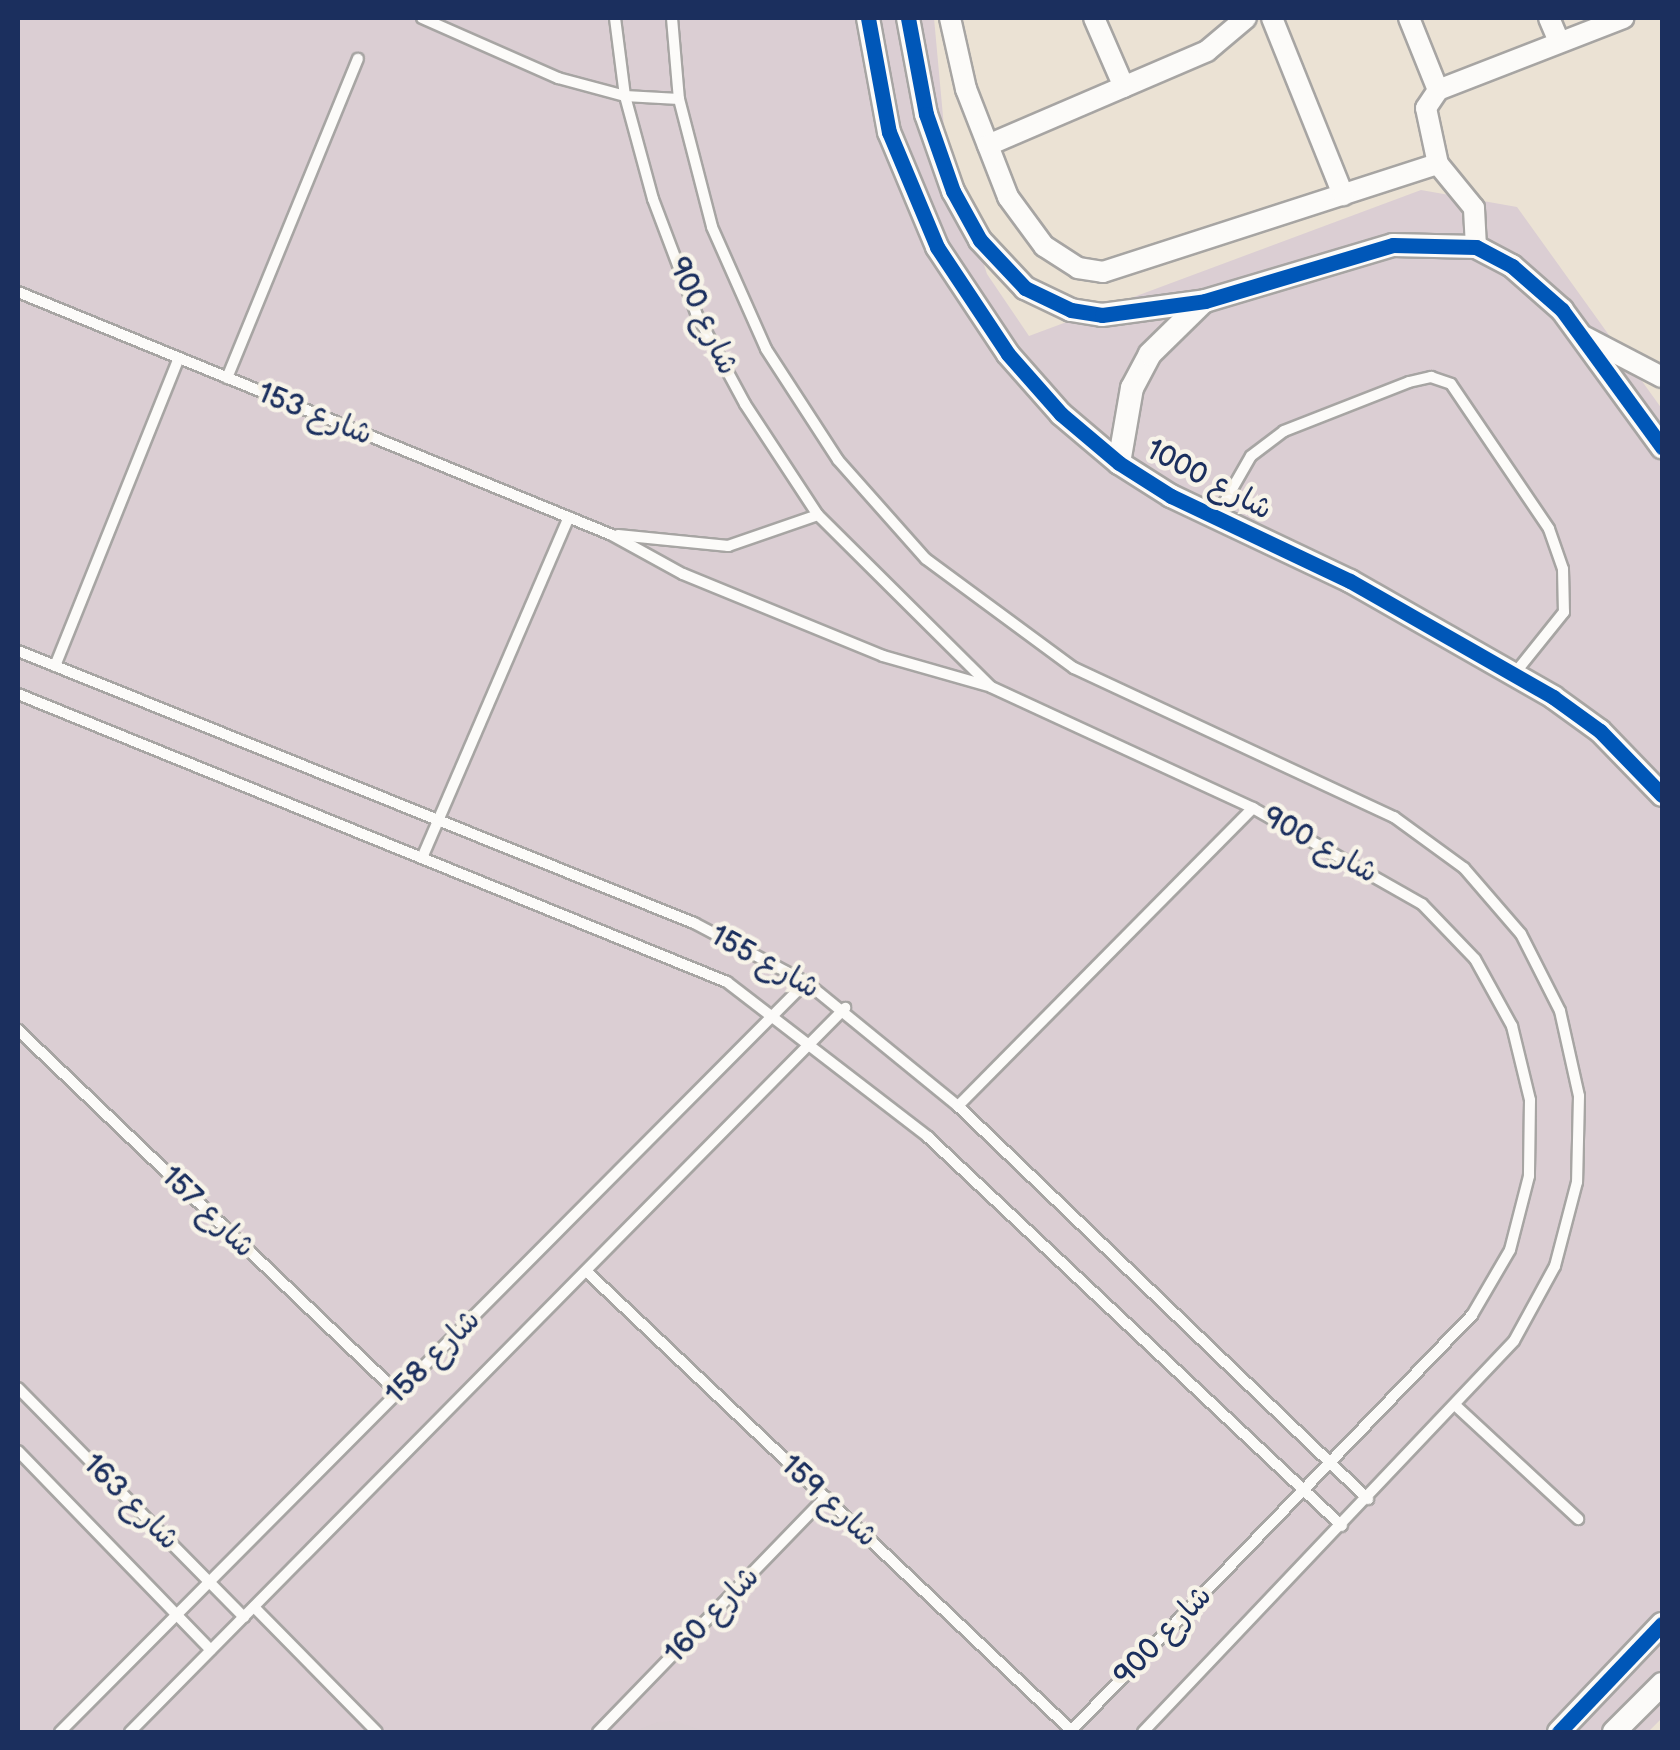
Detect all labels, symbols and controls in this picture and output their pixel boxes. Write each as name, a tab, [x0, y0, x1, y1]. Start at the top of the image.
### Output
street label: شارع 900	[660, 251, 746, 381]
street label: شارع 153	[253, 375, 377, 453]
street label: شارع 1000	[1140, 432, 1278, 528]
street label: شارع 900	[1256, 799, 1384, 891]
street label: شارع 155	[704, 917, 826, 1007]
street label: شارع 157	[154, 1159, 262, 1265]
street label: شارع 158	[378, 1302, 488, 1412]
street label: شارع 163	[75, 1446, 187, 1558]
street label: شارع 159	[773, 1447, 885, 1555]
street label: شارع 160	[657, 1559, 767, 1671]
street label: شارع 900	[1106, 1578, 1220, 1694]

